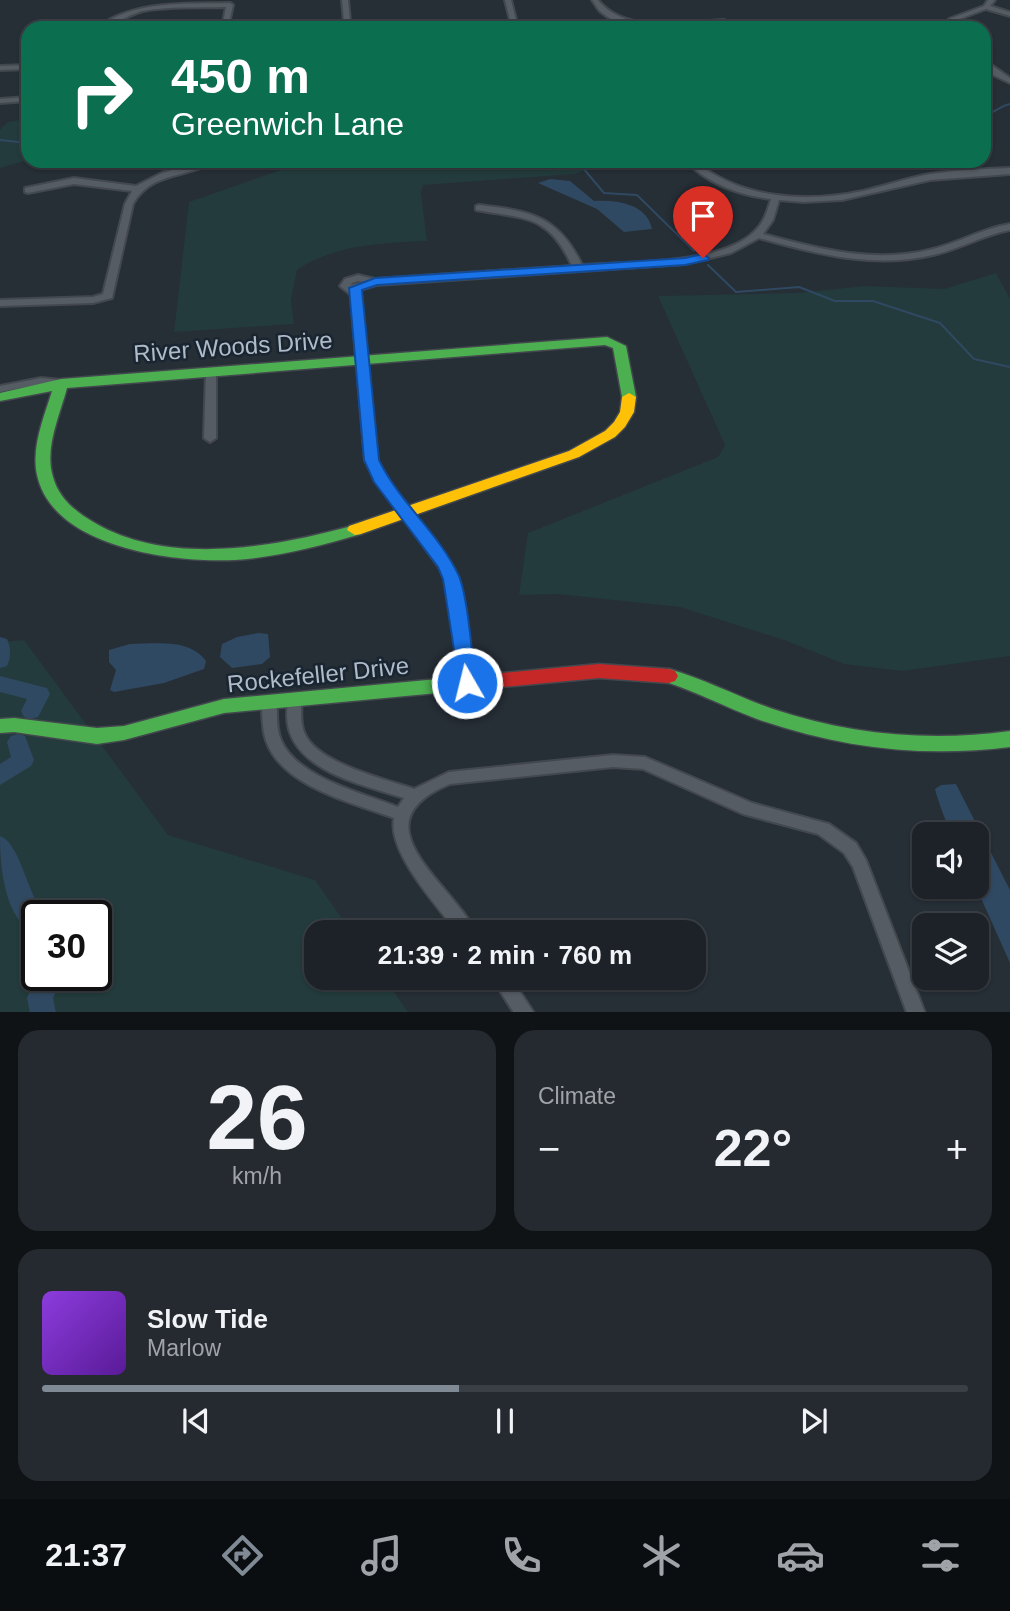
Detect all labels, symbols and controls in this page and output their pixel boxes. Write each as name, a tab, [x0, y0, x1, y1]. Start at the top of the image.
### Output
icon: right	[56, 49, 147, 140]
text: 450 m	[171, 49, 310, 103]
text: Greenwich Lane	[171, 106, 404, 142]
pin	[673, 186, 733, 258]
icon: arrive	[684, 197, 722, 235]
street label: River Woods Drive	[132, 326, 333, 367]
position arrow	[430, 646, 504, 720]
street label: Rockefeller Drive	[226, 652, 410, 697]
map controls	[912, 822, 989, 990]
button: sound	[912, 822, 989, 899]
speed limit sign: 30	[21, 900, 112, 991]
button: layers	[912, 913, 989, 990]
text: 21:39 · 2 min · 760 m	[378, 940, 632, 970]
text: 26	[206, 1067, 308, 1168]
text: Climate	[538, 1083, 616, 1109]
text: 22°	[714, 1119, 792, 1177]
text: −	[538, 1128, 560, 1170]
text: +	[946, 1128, 968, 1170]
text: km/h	[232, 1163, 282, 1189]
text: Slow Tide	[147, 1304, 268, 1334]
text: Marlow	[147, 1335, 221, 1361]
icon: previous	[177, 1402, 215, 1440]
icon: pause	[486, 1402, 524, 1440]
icon: next	[795, 1402, 833, 1440]
icon: directions	[218, 1531, 267, 1580]
icon: music	[357, 1531, 406, 1580]
icon: phone	[497, 1531, 546, 1580]
icon: climate	[637, 1531, 686, 1580]
icon: car	[776, 1531, 825, 1580]
icon: filters	[916, 1531, 965, 1580]
text: 21:37	[45, 1537, 127, 1573]

